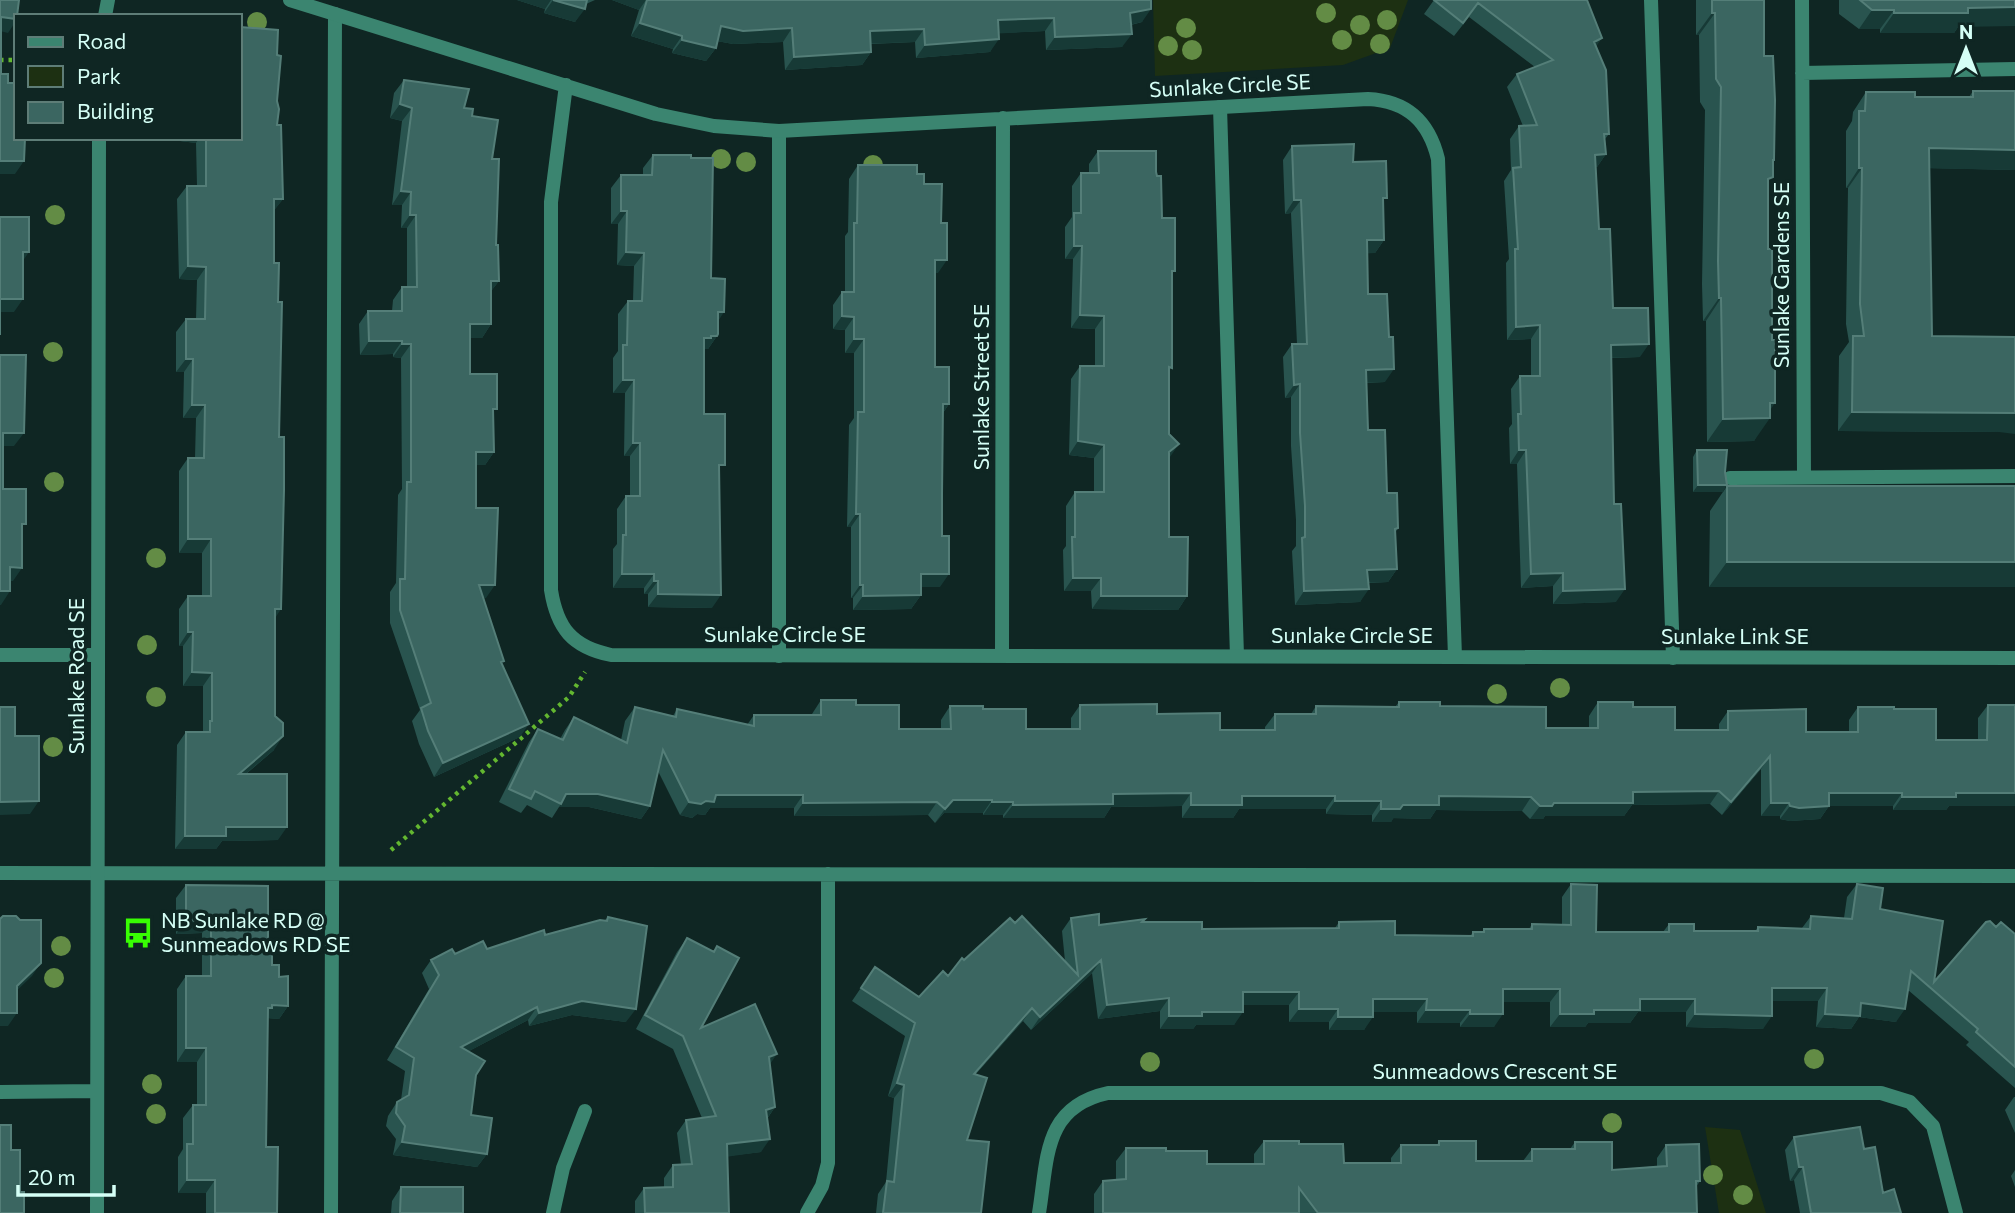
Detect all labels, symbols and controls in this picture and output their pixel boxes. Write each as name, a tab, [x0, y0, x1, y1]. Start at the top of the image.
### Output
legend	[14, 14, 242, 140]
north arrow	[1931, 14, 2001, 84]
text: N	[1959, 20, 1973, 43]
text: Road	[77, 28, 126, 53]
text: Park	[77, 63, 121, 88]
street label: Sunlake Circle SE	[1148, 68, 1311, 101]
text: Building	[77, 98, 154, 123]
street label: Sunlake Gardens SE	[1768, 182, 1793, 368]
street label: Sunlake Street SE	[968, 304, 993, 470]
street label: Sunlake Road SE	[63, 598, 88, 754]
street label: Sunlake Circle SE	[704, 621, 866, 646]
street label: Sunlake Circle SE	[1271, 622, 1433, 647]
street label: Sunlake Link SE	[1661, 623, 1809, 648]
place label: NB Sunlake RD @ Sunmeadows RD SE	[161, 907, 350, 956]
bus stop icon: NB Sunlake RD @ Sunmeadows RD SE	[121, 916, 155, 950]
street label: Sunmeadows Crescent SE	[1372, 1058, 1618, 1083]
scale bar	[18, 1154, 114, 1198]
text: 20 m	[28, 1164, 76, 1189]

